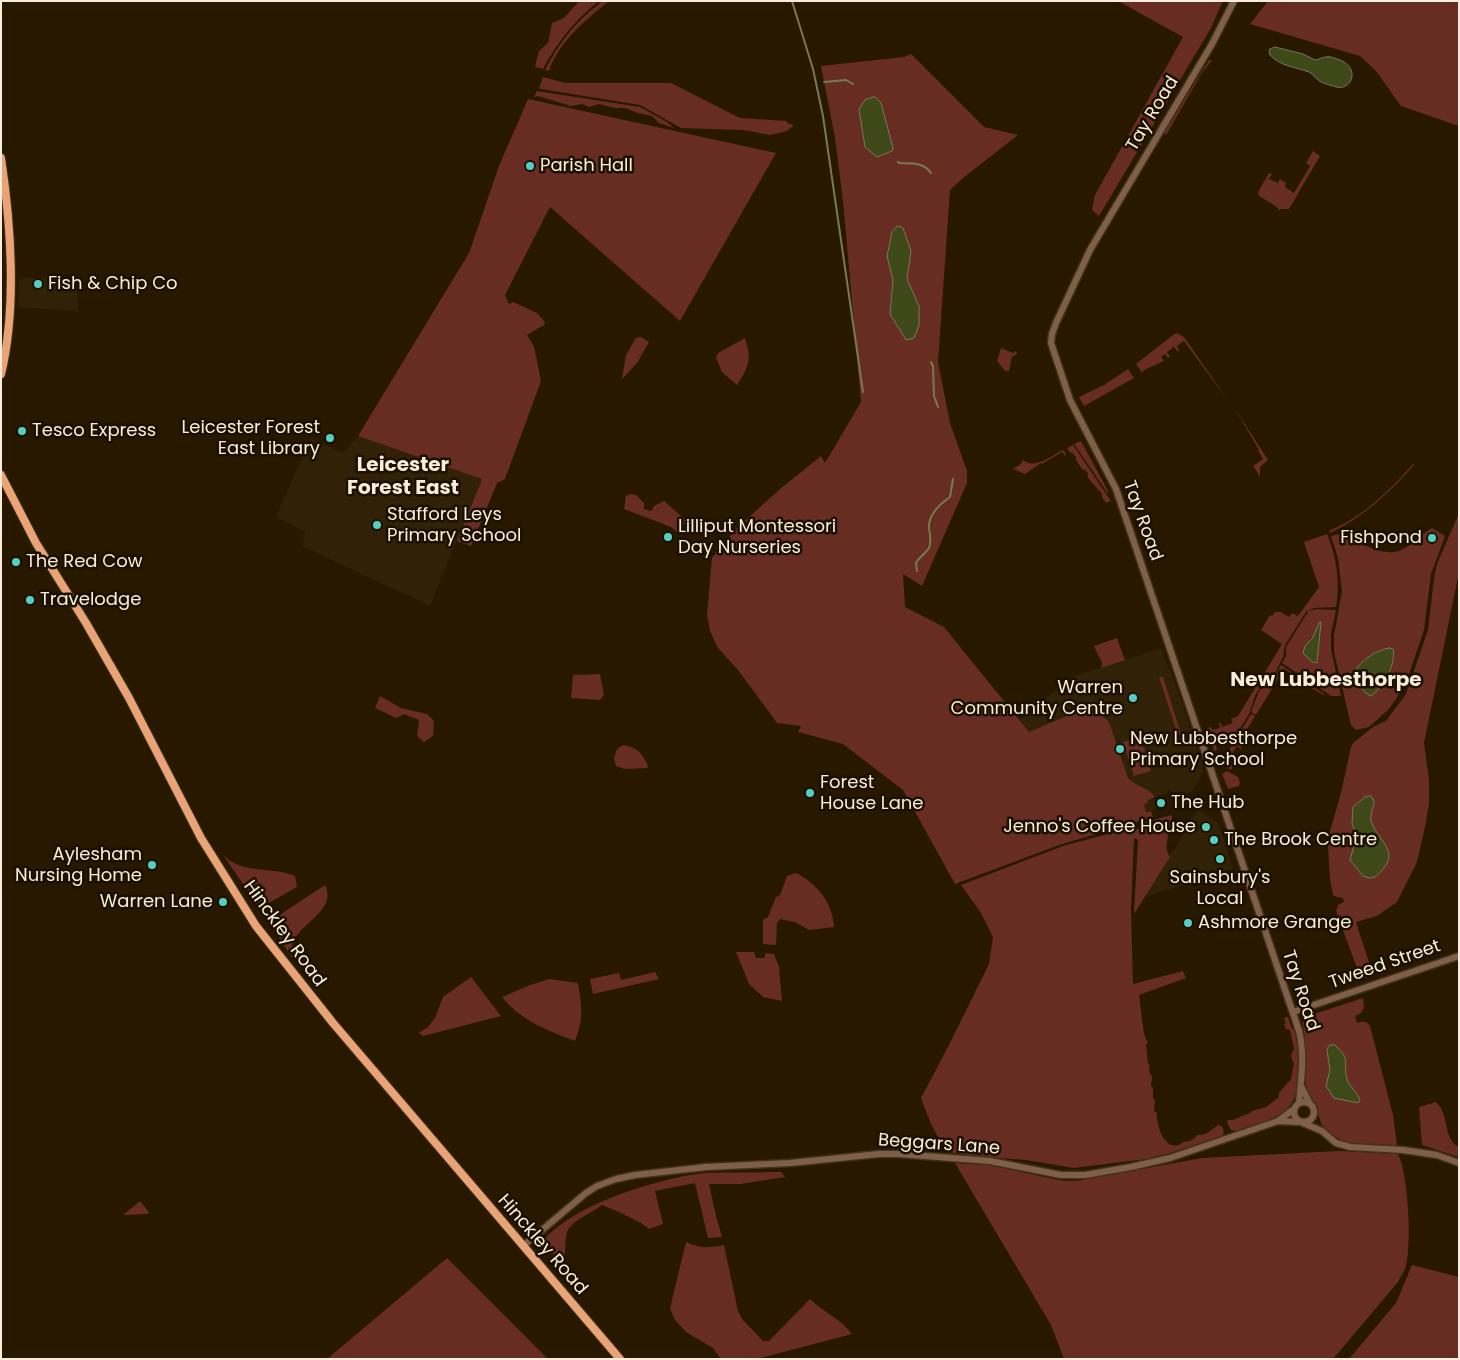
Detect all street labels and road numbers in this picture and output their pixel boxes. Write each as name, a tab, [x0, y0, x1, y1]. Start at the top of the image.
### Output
street label: Tay Road	[1122, 73, 1184, 155]
street label: Tay Road	[1118, 478, 1166, 564]
street label: Hinckley Road	[238, 877, 330, 991]
street label: Tweed Street	[1326, 936, 1444, 994]
street label: Tay Road	[1277, 948, 1323, 1034]
street label: Beggars Lane	[877, 1130, 1001, 1160]
street label: Hinckley Road	[493, 1190, 591, 1300]

